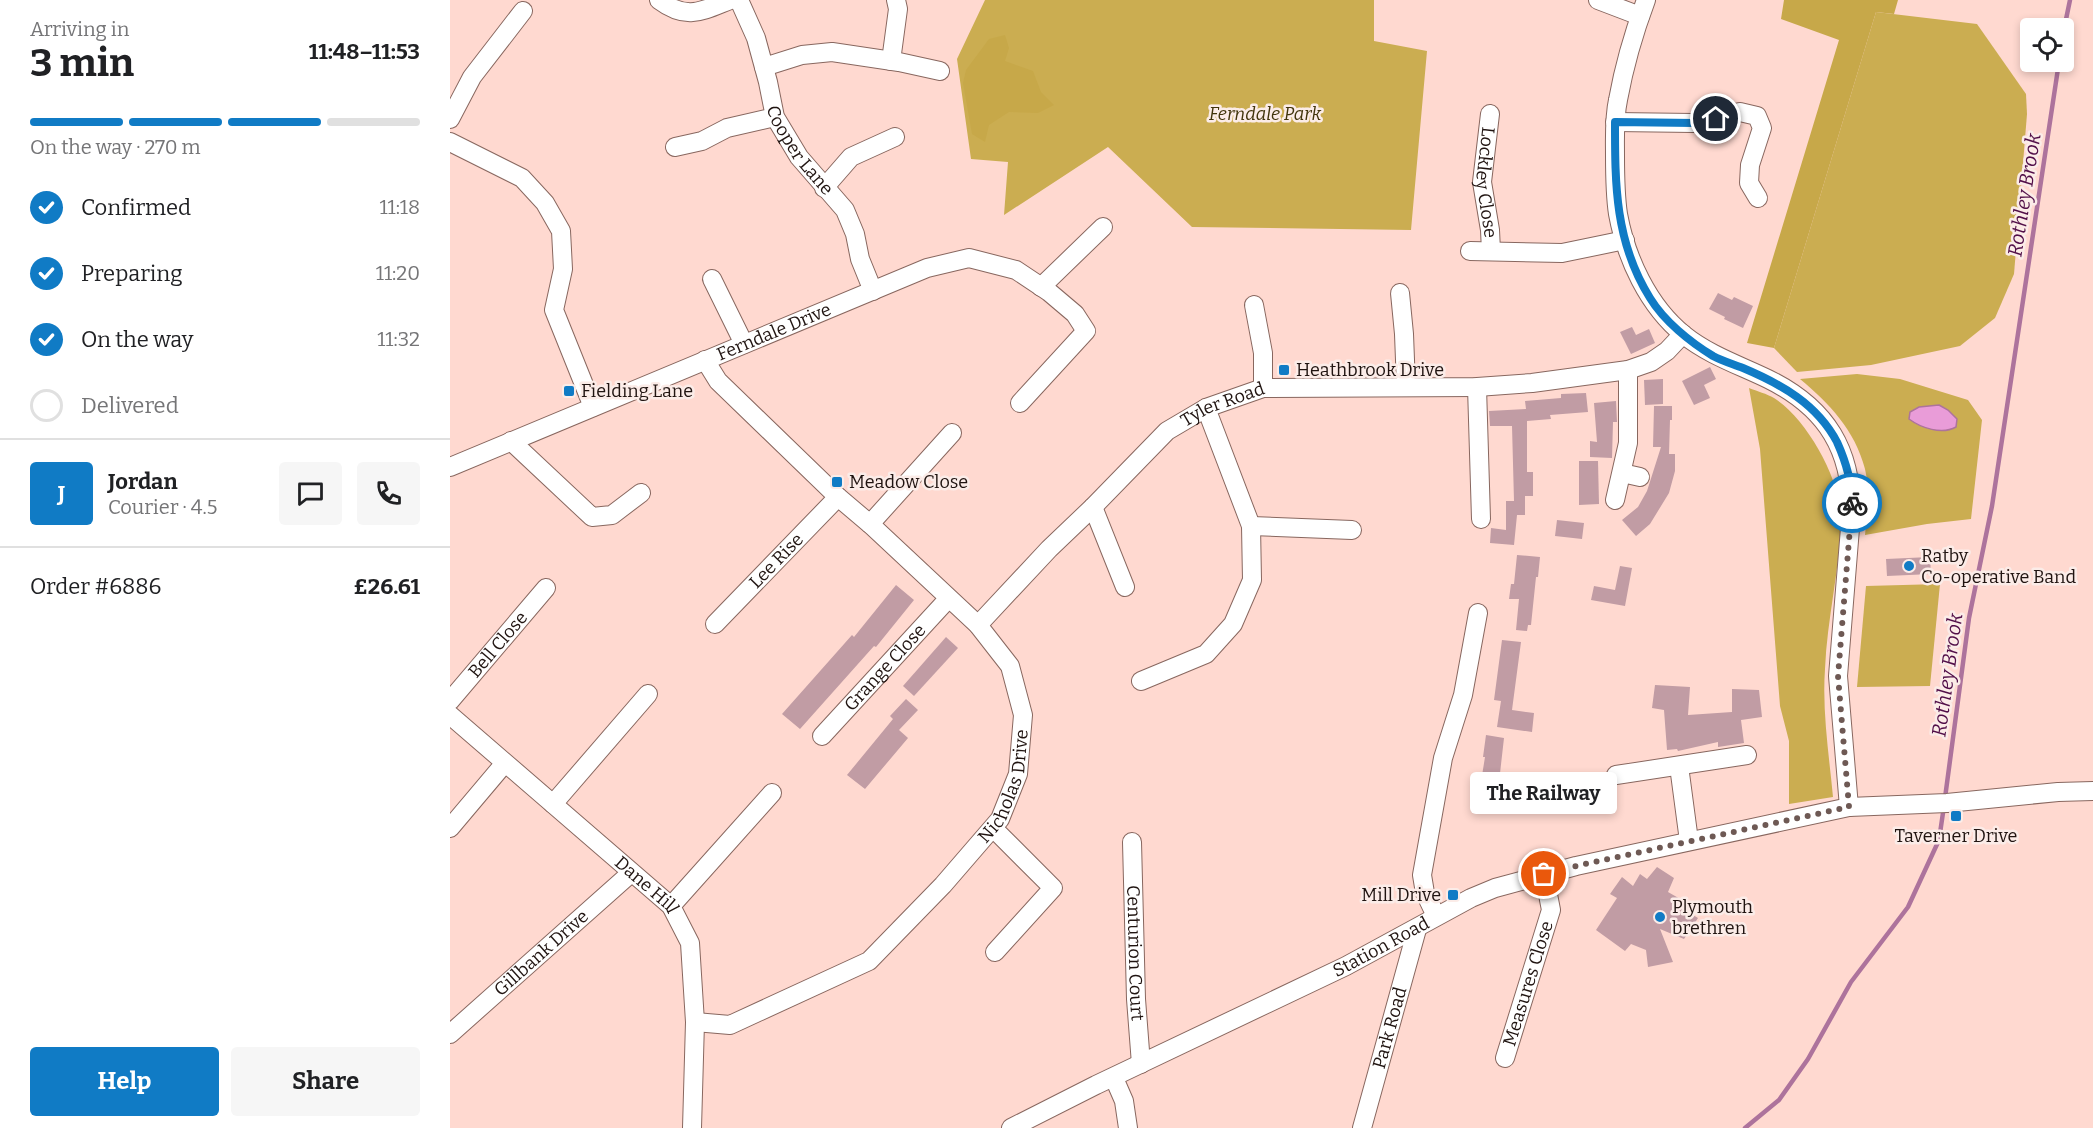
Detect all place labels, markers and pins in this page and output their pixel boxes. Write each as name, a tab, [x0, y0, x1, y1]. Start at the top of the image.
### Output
pin	[1690, 93, 1741, 144]
place label: Heathbrook Drive	[1296, 359, 1444, 381]
marker: Heathbrook Drive	[1277, 363, 1291, 377]
place label: Fielding Lane	[581, 380, 693, 402]
marker: Fielding Lane	[562, 384, 576, 398]
place label: Meadow Close	[849, 471, 968, 493]
marker: Meadow Close	[830, 475, 844, 489]
place label: Ratby Co-operative Band	[1921, 545, 2076, 588]
marker: Ratby Co-operative Band	[1902, 559, 1916, 573]
callout: The Railway	[1470, 772, 1618, 814]
marker: Taverner Drive	[1949, 809, 1963, 823]
place label: Taverner Drive	[1895, 825, 2017, 847]
pin	[1518, 848, 1569, 899]
place label: Mill Drive	[1361, 884, 1441, 906]
marker: Mill Drive	[1446, 888, 1460, 902]
place label: Plymouth brethren	[1672, 896, 1753, 939]
marker: Plymouth brethren	[1653, 910, 1667, 924]

